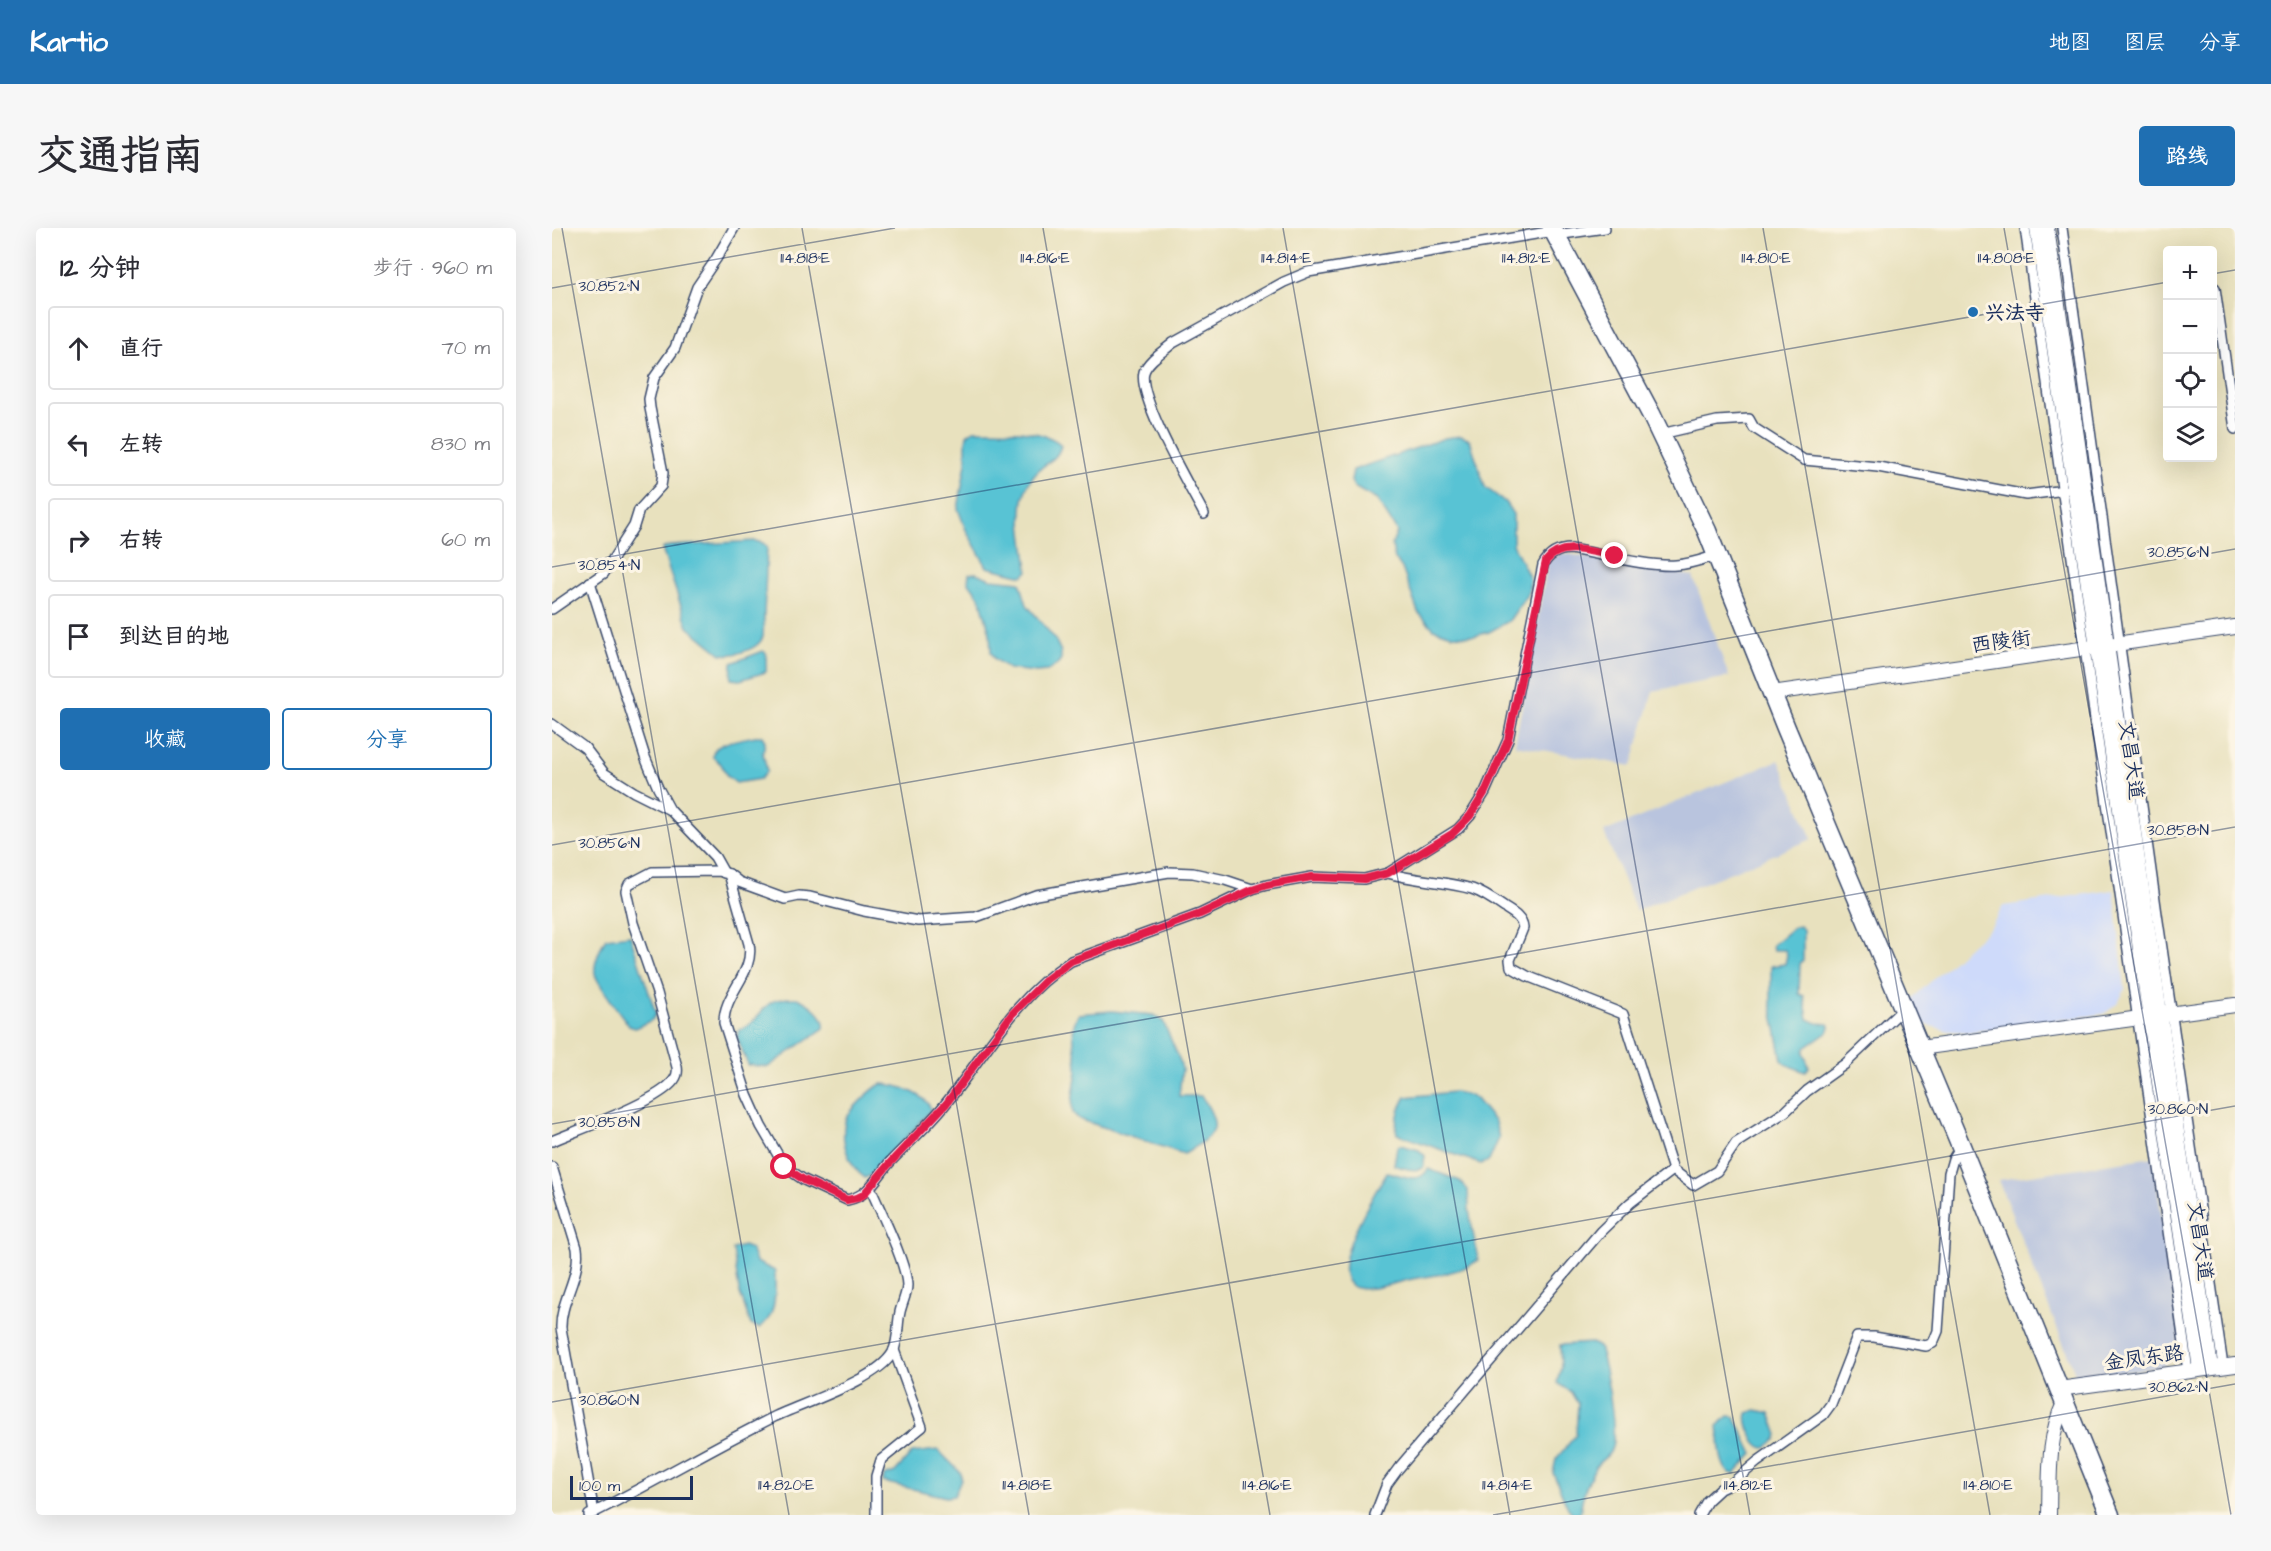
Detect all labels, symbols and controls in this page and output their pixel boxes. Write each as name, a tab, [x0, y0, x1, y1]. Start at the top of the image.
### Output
text: Kartio	[30, 23, 108, 62]
text: 地图	[2049, 28, 2091, 57]
text: 图层	[2124, 28, 2166, 57]
text: 分享	[2199, 28, 2241, 57]
button: 路线	[2139, 126, 2235, 186]
text: 交通指南	[36, 128, 204, 186]
map controls	[2163, 246, 2217, 462]
button: +	[2163, 246, 2217, 300]
text: 114.818°E	[780, 248, 830, 269]
text: 114.816°E	[1020, 248, 1070, 269]
text: 114.814°E	[1261, 248, 1311, 269]
text: 114.812°E	[1502, 248, 1550, 269]
text: 114.810°E	[1741, 248, 1791, 269]
text: 114.808°E	[1977, 248, 2035, 269]
text: 12 分钟	[60, 250, 141, 286]
text: 步行 · 960 m	[373, 254, 492, 282]
text: 30.852°N	[579, 276, 639, 297]
place label: 兴法寺	[1985, 299, 2045, 327]
button: −	[2163, 300, 2217, 354]
marker: 兴法寺	[1966, 305, 1980, 319]
icon: ahead	[62, 332, 95, 365]
text: 直行	[119, 333, 163, 364]
text: 70 m	[442, 334, 490, 362]
button: locate	[2163, 354, 2217, 408]
button: layers	[2163, 408, 2217, 462]
icon: left	[62, 428, 95, 461]
text: 左转	[119, 429, 163, 460]
text: 830 m	[431, 430, 490, 458]
icon: right	[62, 524, 95, 557]
text: 右转	[119, 525, 163, 556]
text: 60 m	[441, 526, 490, 554]
route end	[1601, 542, 1627, 568]
text: 30.856°N	[2147, 542, 2209, 563]
text: 30.854°N	[578, 555, 640, 576]
icon: arrive	[62, 620, 95, 653]
text: 到达目的地	[119, 621, 229, 652]
street label: 西陵街	[1969, 624, 2033, 660]
button: 收藏	[60, 708, 270, 770]
button: 分享	[282, 708, 492, 770]
street label: 文昌大道	[2112, 719, 2150, 802]
text: 30.858°N	[2147, 820, 2209, 841]
text: 30.856°N	[578, 833, 640, 854]
text: 30.860°N	[2148, 1099, 2208, 1120]
text: 30.858°N	[578, 1112, 640, 1133]
route start	[770, 1153, 796, 1179]
street label: 文昌大道	[2181, 1200, 2219, 1283]
street label: 金凤东路	[2103, 1338, 2187, 1377]
text: 30.862°N	[2148, 1377, 2208, 1398]
text: 30.860°N	[579, 1390, 639, 1411]
scale bar	[570, 1473, 693, 1500]
text: 100 m	[579, 1475, 620, 1497]
text: 114.820°E	[758, 1475, 814, 1496]
text: 114.818°E	[1002, 1475, 1052, 1496]
text: 114.816°E	[1242, 1475, 1292, 1496]
text: 114.814°E	[1482, 1475, 1532, 1496]
text: 114.812°E	[1724, 1475, 1772, 1496]
text: 114.810°E	[1963, 1475, 2013, 1496]

